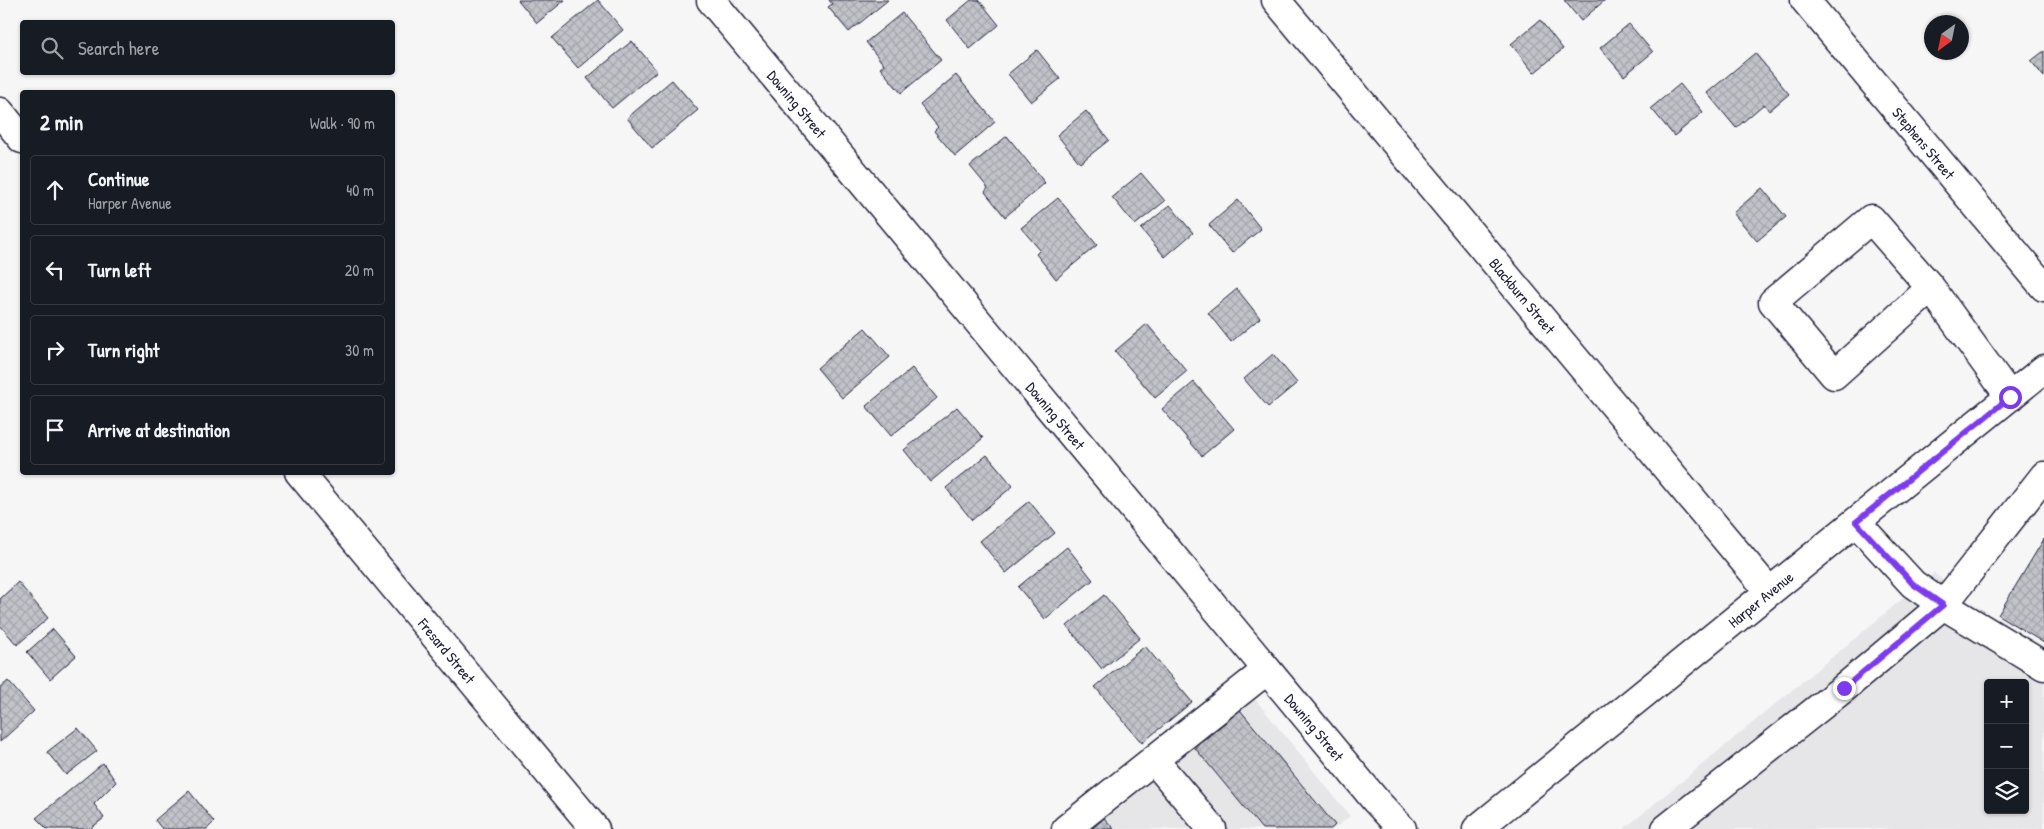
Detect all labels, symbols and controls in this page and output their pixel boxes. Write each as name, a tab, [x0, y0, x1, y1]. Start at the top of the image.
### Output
north arrow	[1924, 15, 1969, 60]
search box	[20, 20, 395, 75]
icon: search	[38, 34, 66, 62]
text: Search here	[78, 35, 159, 61]
street label: Downing Street	[763, 66, 832, 143]
street label: Stephens Street	[1888, 102, 1961, 184]
text: 2 min	[40, 108, 83, 137]
text: Walk · 90 m	[310, 112, 375, 134]
text: Continue	[88, 166, 149, 192]
icon: ahead	[41, 176, 69, 204]
text: 40 m	[346, 179, 374, 201]
text: Harper Avenue	[88, 192, 172, 214]
street label: Blackburn Street	[1485, 253, 1561, 339]
icon: left	[41, 256, 69, 284]
text: Turn left	[88, 257, 151, 283]
text: 20 m	[345, 259, 374, 281]
icon: right	[41, 336, 69, 364]
text: Turn right	[88, 337, 159, 363]
text: 30 m	[345, 339, 374, 361]
street label: Downing Street	[1022, 377, 1091, 454]
route start	[1999, 386, 2022, 409]
icon: arrive	[41, 416, 69, 444]
text: Arrive at destination	[88, 417, 230, 443]
street label: Harper Avenue	[1723, 566, 1798, 632]
street label: Fresard Street	[413, 613, 481, 688]
route end	[1833, 677, 1856, 700]
map controls	[1984, 679, 2029, 814]
button: +	[1984, 679, 2029, 724]
street label: Downing Street	[1280, 689, 1349, 766]
button: −	[1984, 724, 2029, 769]
button: layers	[1984, 769, 2029, 814]

